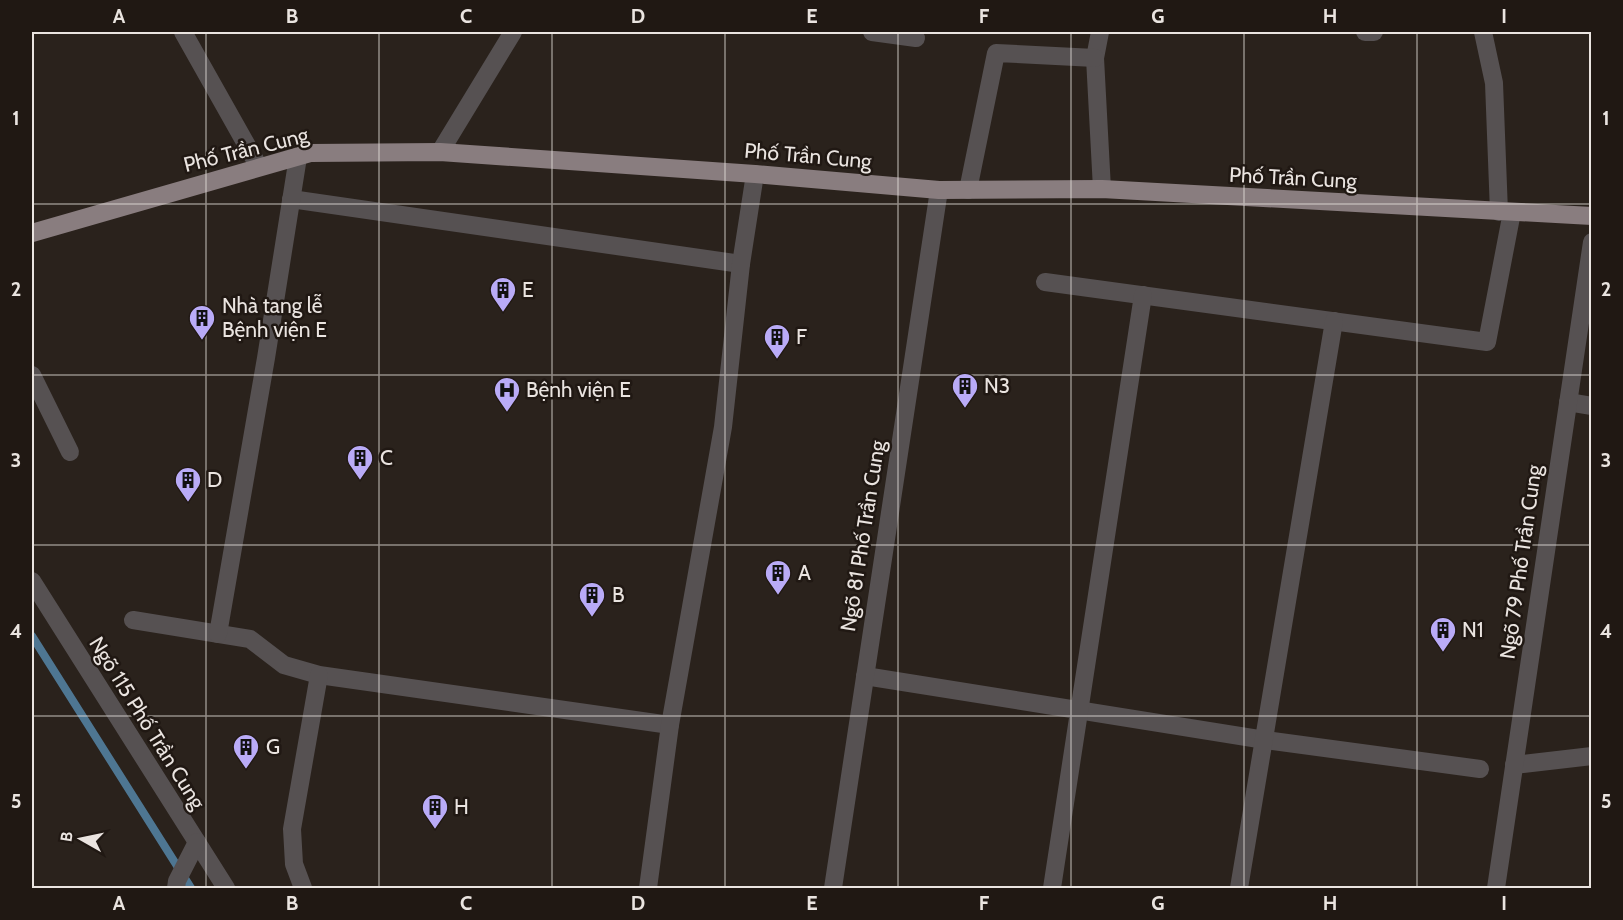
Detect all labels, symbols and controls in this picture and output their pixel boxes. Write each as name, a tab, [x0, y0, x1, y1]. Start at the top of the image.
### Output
text: A	[113, 4, 126, 28]
text: B	[286, 4, 298, 28]
text: C	[460, 4, 472, 28]
text: D	[631, 4, 645, 28]
text: E	[806, 4, 818, 28]
text: F	[979, 4, 990, 28]
text: G	[1151, 4, 1165, 28]
text: H	[1323, 4, 1337, 28]
text: I	[1501, 4, 1507, 28]
text: 1	[12, 106, 20, 130]
text: 1	[1602, 106, 1610, 130]
street label: Phố Trần Cung	[181, 122, 311, 177]
street label: Phố Trần Cung	[743, 137, 873, 174]
street label: Phố Trần Cung	[1229, 162, 1358, 193]
building icon: E	[488, 275, 518, 313]
text: 2	[11, 277, 21, 301]
place label: E	[522, 277, 534, 302]
text: 2	[1601, 277, 1611, 301]
place label: Nhà tang lễ Bệnh viện E	[222, 293, 327, 342]
building icon: Nhà tang lễ Bệnh viện E	[187, 303, 217, 341]
building icon: F	[762, 322, 792, 360]
place label: F	[796, 324, 807, 349]
building icon: N3	[950, 371, 980, 409]
place label: N3	[984, 373, 1010, 398]
hospital icon: Bệnh viện E	[492, 375, 522, 413]
place label: Bệnh viện E	[526, 377, 631, 402]
street label: Ngõ 81 Phố Trần Cung	[835, 438, 890, 633]
building icon: C	[345, 443, 375, 481]
place label: C	[380, 445, 393, 470]
text: 3	[11, 448, 21, 472]
text: 3	[1601, 448, 1611, 472]
street label: Ngõ 79 Phố Trần Cung	[1494, 463, 1547, 661]
building icon: D	[173, 465, 203, 503]
place label: D	[207, 467, 222, 492]
building icon: A	[763, 558, 793, 596]
place label: A	[798, 560, 811, 585]
building icon: B	[577, 580, 607, 618]
place label: B	[612, 582, 625, 607]
building icon: N1	[1428, 615, 1458, 653]
place label: N1	[1462, 617, 1484, 642]
text: 4	[10, 619, 22, 643]
text: 4	[1600, 619, 1612, 643]
street label: Ngõ 115 Phố Trần Cung	[84, 632, 211, 814]
building icon: G	[231, 732, 261, 770]
place label: G	[266, 734, 280, 759]
text: 5	[11, 789, 21, 813]
text: 5	[1601, 789, 1611, 813]
building icon: H	[420, 792, 450, 830]
place label: H	[454, 794, 469, 819]
north arrow	[51, 809, 111, 869]
text: B	[57, 830, 77, 843]
text: A	[113, 891, 126, 915]
text: B	[286, 891, 298, 915]
text: C	[460, 891, 472, 915]
text: D	[631, 891, 645, 915]
text: E	[806, 891, 818, 915]
text: F	[979, 891, 990, 915]
text: G	[1151, 891, 1165, 915]
text: H	[1323, 891, 1337, 915]
text: I	[1501, 891, 1507, 915]

